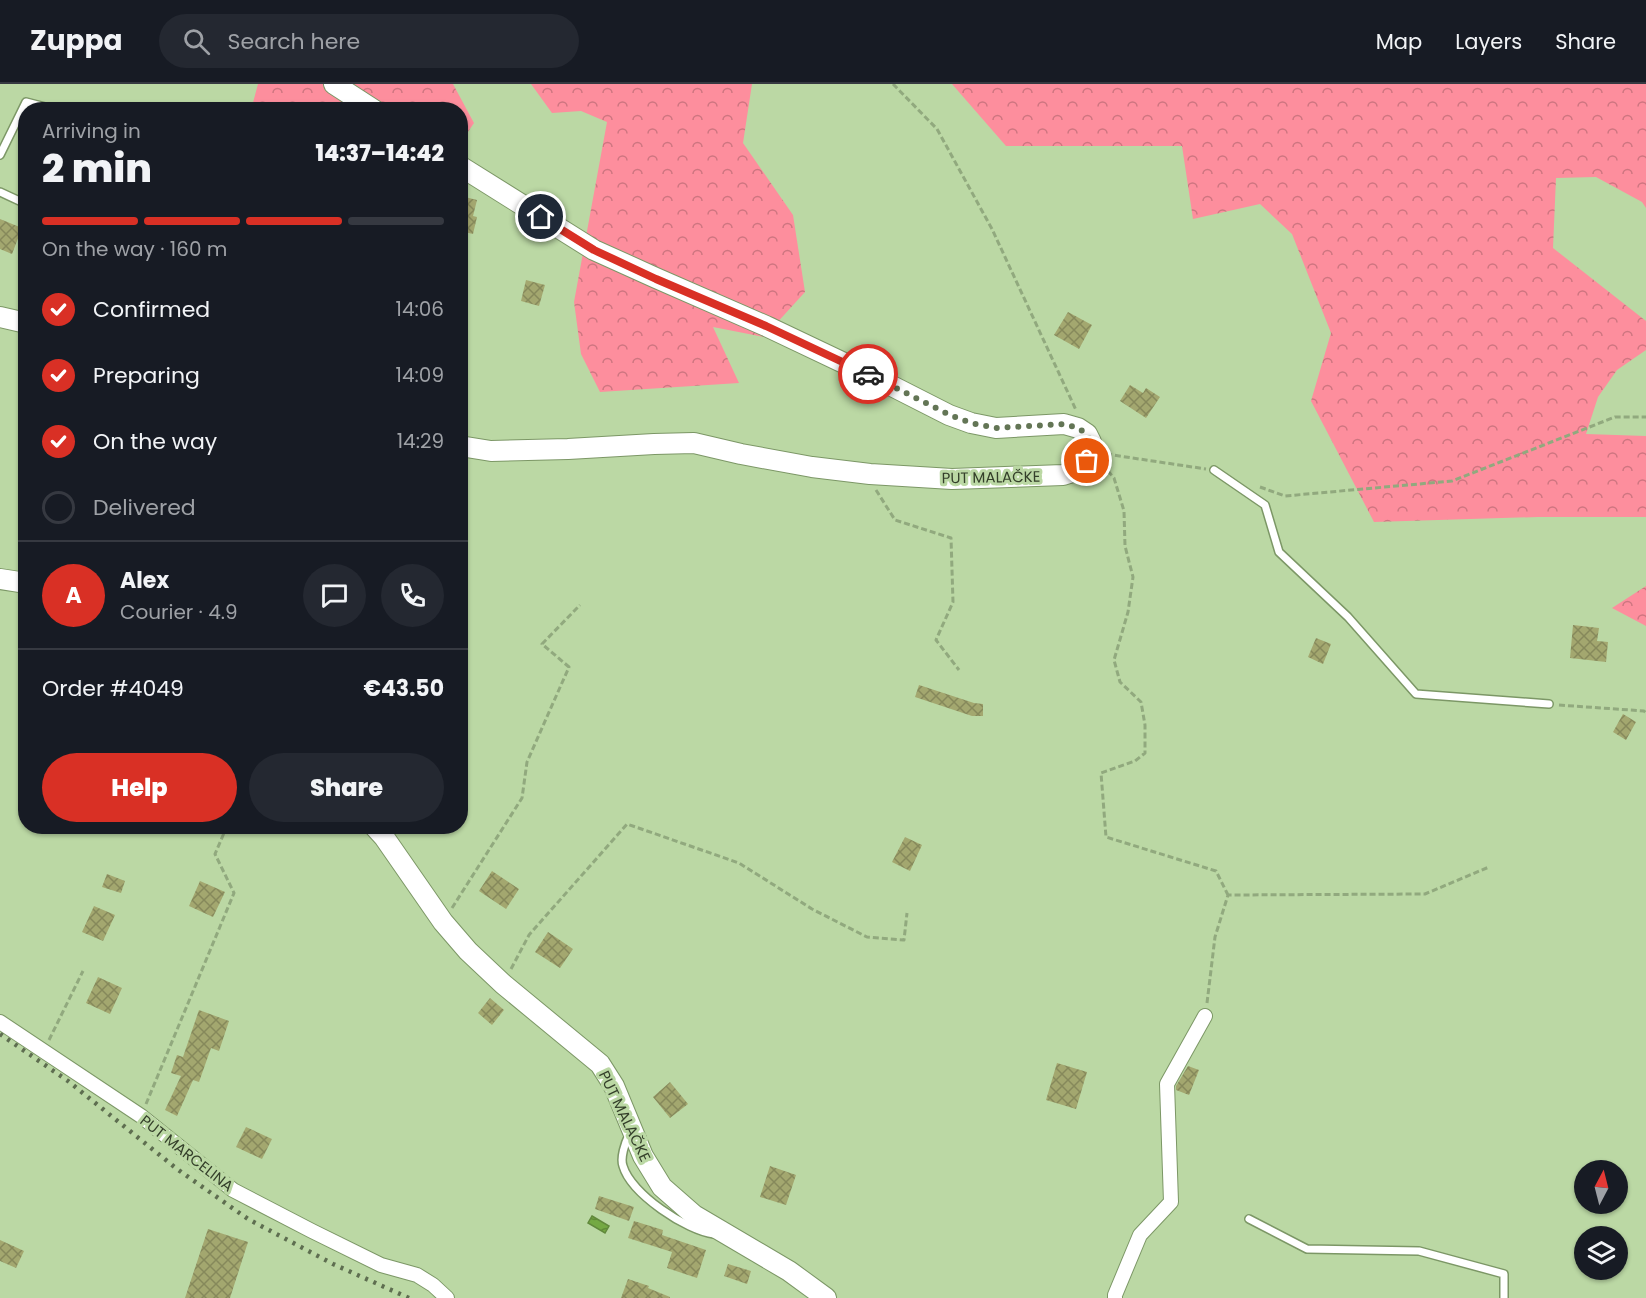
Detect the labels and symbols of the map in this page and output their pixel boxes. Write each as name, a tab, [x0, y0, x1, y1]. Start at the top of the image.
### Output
pin	[515, 191, 566, 242]
courier	[838, 344, 898, 404]
pin	[1061, 435, 1112, 486]
street label: PUT MALAČKE	[941, 466, 1041, 488]
street label: PUT MALAČKE	[594, 1067, 656, 1165]
street label: PUT MARCELINA	[136, 1110, 238, 1196]
north arrow	[1574, 1160, 1628, 1214]

